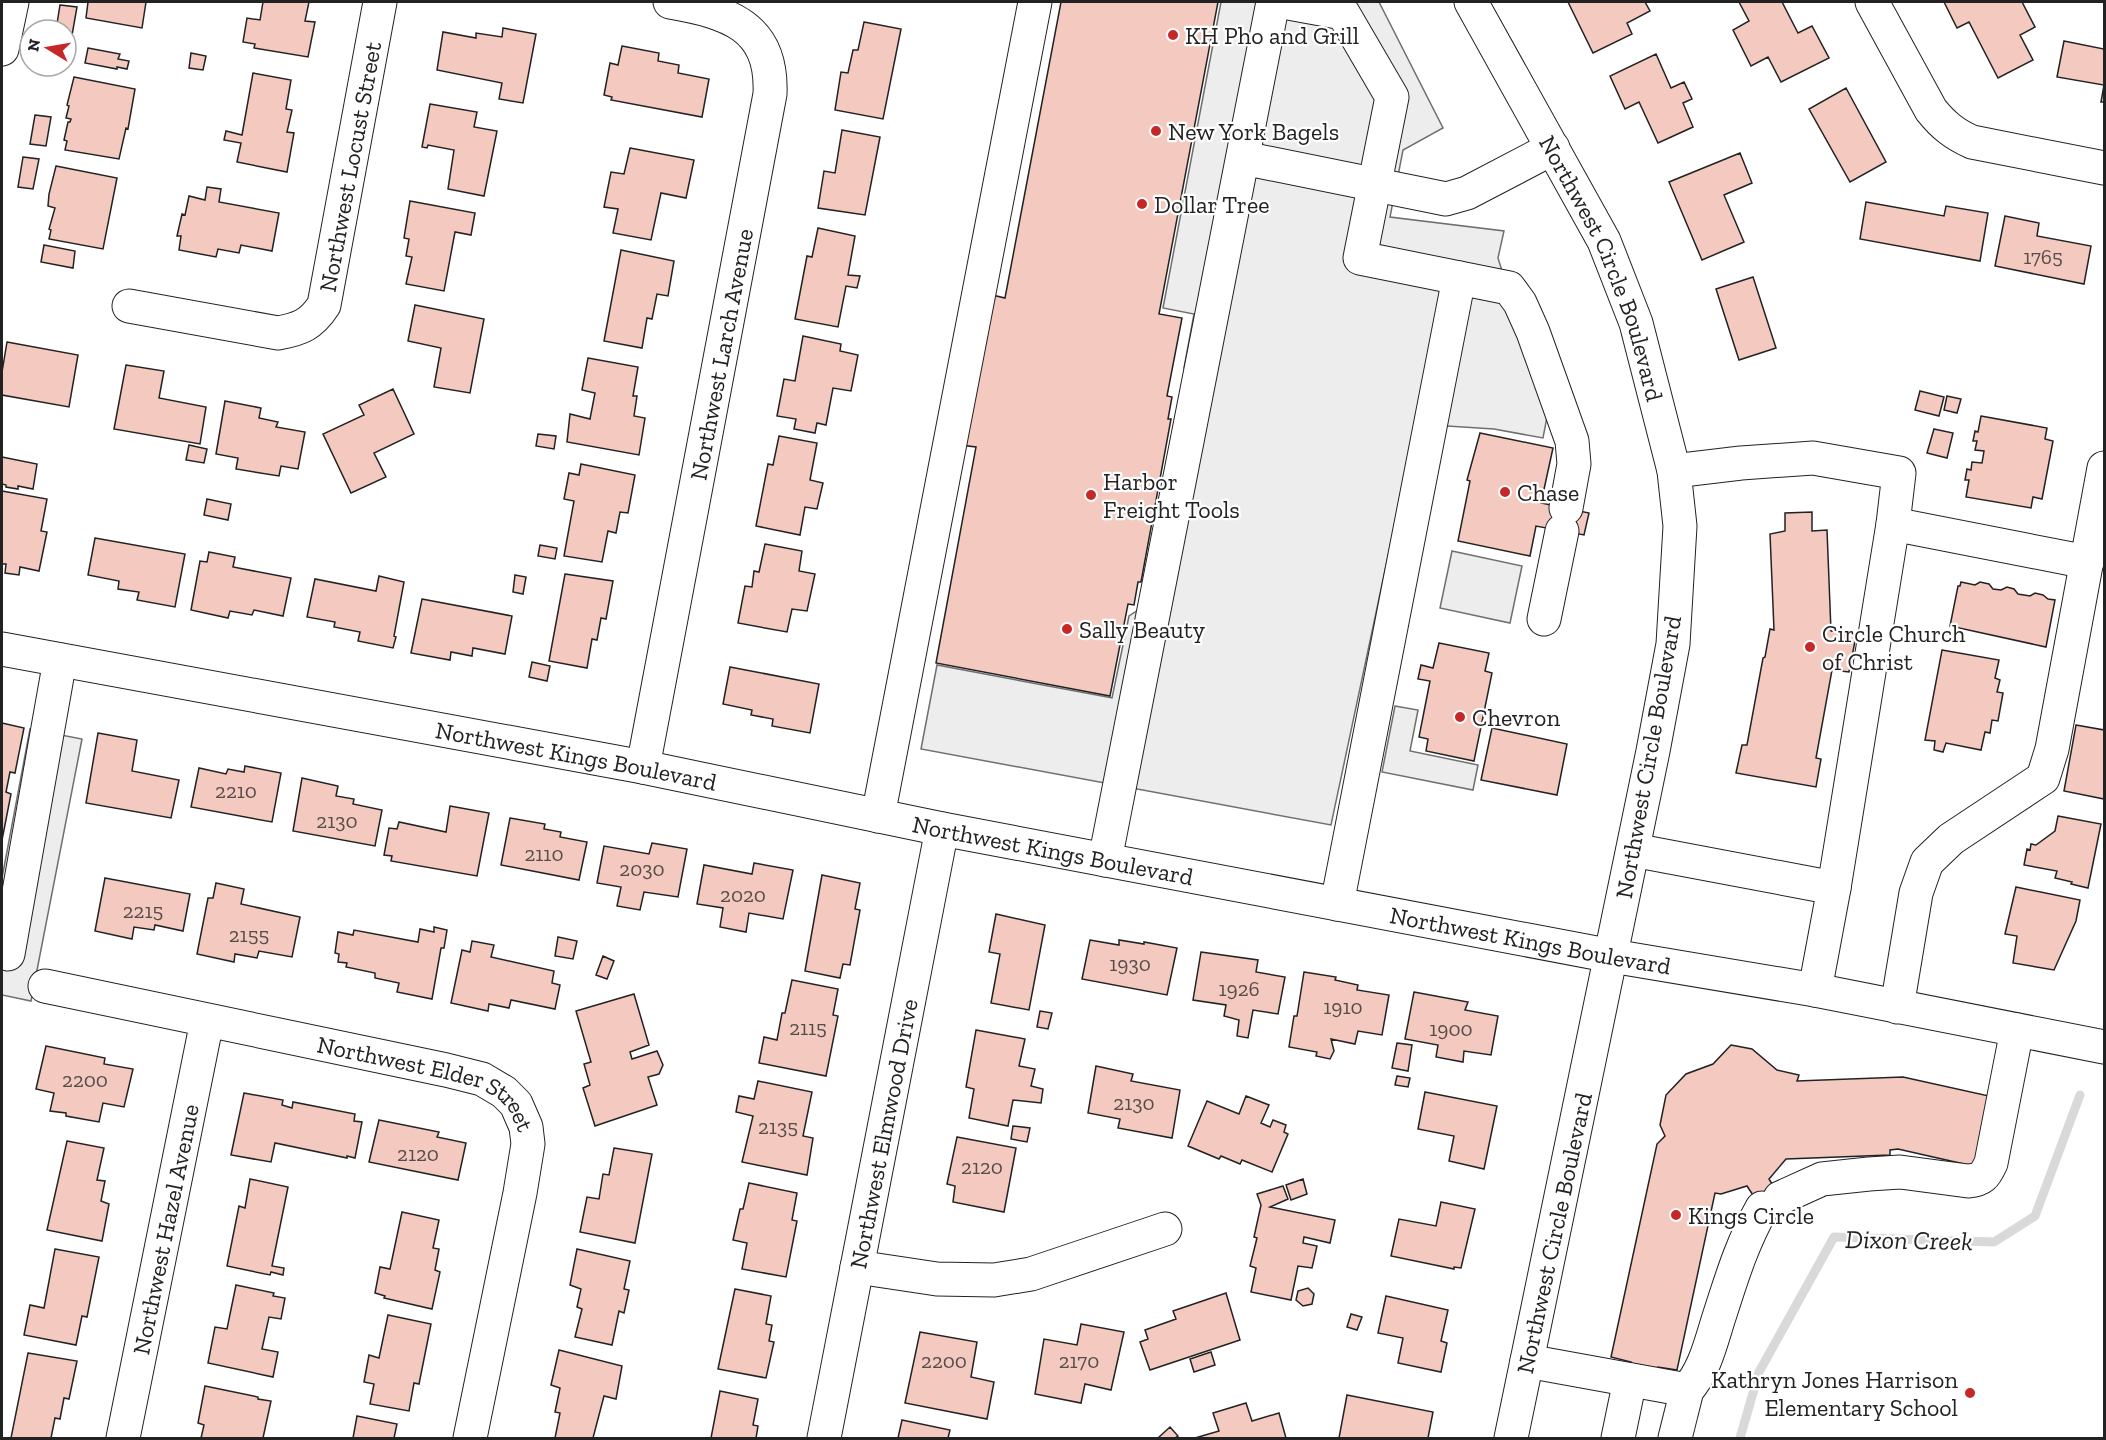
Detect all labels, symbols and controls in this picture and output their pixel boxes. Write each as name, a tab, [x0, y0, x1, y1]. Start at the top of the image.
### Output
north arrow	[18, 18, 78, 78]
place label: KH Pho and Grill	[1185, 21, 1359, 50]
marker: KH Pho and Grill	[1166, 28, 1180, 42]
text: N	[23, 37, 44, 53]
street label: Northwest Locust Street	[312, 39, 387, 294]
place label: New York Bagels	[1168, 117, 1339, 146]
marker: New York Bagels	[1149, 124, 1163, 138]
street label: Northwest Circle Boulevard	[1533, 130, 1670, 404]
place label: Dollar Tree	[1154, 190, 1269, 219]
marker: Dollar Tree	[1135, 197, 1149, 211]
street label: Northwest Larch Avenue	[683, 226, 759, 483]
house number: 1765	[2023, 244, 2063, 269]
place label: Harbor Freight Tools	[1103, 467, 1240, 524]
place label: Chase	[1517, 478, 1579, 507]
marker: Chase	[1498, 485, 1512, 499]
marker: Harbor Freight Tools	[1084, 488, 1098, 502]
street label: Northwest Circle Boulevard	[1609, 613, 1687, 901]
place label: Sally Beauty	[1079, 615, 1206, 644]
place label: Circle Church of Christ	[1822, 619, 1966, 676]
marker: Sally Beauty	[1060, 622, 1074, 636]
marker: Circle Church of Christ	[1803, 640, 1817, 654]
place label: Chevron	[1472, 703, 1560, 732]
marker: Chevron	[1453, 710, 1467, 724]
street label: Northwest Kings Boulevard	[433, 715, 719, 796]
house number: 2210	[215, 778, 257, 803]
house number: 2130	[316, 808, 358, 833]
street label: Northwest Kings Boulevard	[910, 809, 1196, 891]
house number: 2110	[524, 841, 564, 866]
house number: 2030	[619, 856, 665, 881]
house number: 2020	[720, 882, 766, 907]
house number: 2215	[123, 898, 163, 923]
street label: Northwest Kings Boulevard	[1387, 900, 1673, 980]
house number: 2155	[229, 922, 269, 947]
house number: 1930	[1109, 951, 1151, 976]
house number: 1926	[1218, 976, 1260, 1001]
house number: 1910	[1323, 994, 1363, 1019]
street label: Northwest Elmwood Drive	[843, 996, 923, 1271]
house number: 2115	[789, 1015, 827, 1040]
house number: 1900	[1429, 1016, 1473, 1041]
street label: Northwest Elder Street	[315, 1029, 541, 1136]
house number: 2200	[62, 1067, 108, 1092]
house number: 2130	[1113, 1090, 1155, 1115]
street label: Northwest Circle Boulevard	[1510, 1090, 1598, 1376]
street label: Northwest Hazel Avenue	[126, 1101, 204, 1357]
house number: 2135	[758, 1114, 798, 1139]
house number: 2120	[397, 1141, 439, 1166]
house number: 2120	[961, 1154, 1003, 1179]
place label: Kings Circle	[1688, 1201, 1814, 1230]
marker: Kings Circle	[1669, 1208, 1683, 1222]
water label: Dixon Creek	[1845, 1223, 1973, 1257]
house number: 2200	[921, 1348, 967, 1373]
house number: 2170	[1059, 1348, 1099, 1373]
place label: Kathryn Jones Harrison Elementary School	[1711, 1365, 1958, 1422]
marker: Kathryn Jones Harrison Elementary School	[1963, 1386, 1977, 1400]

